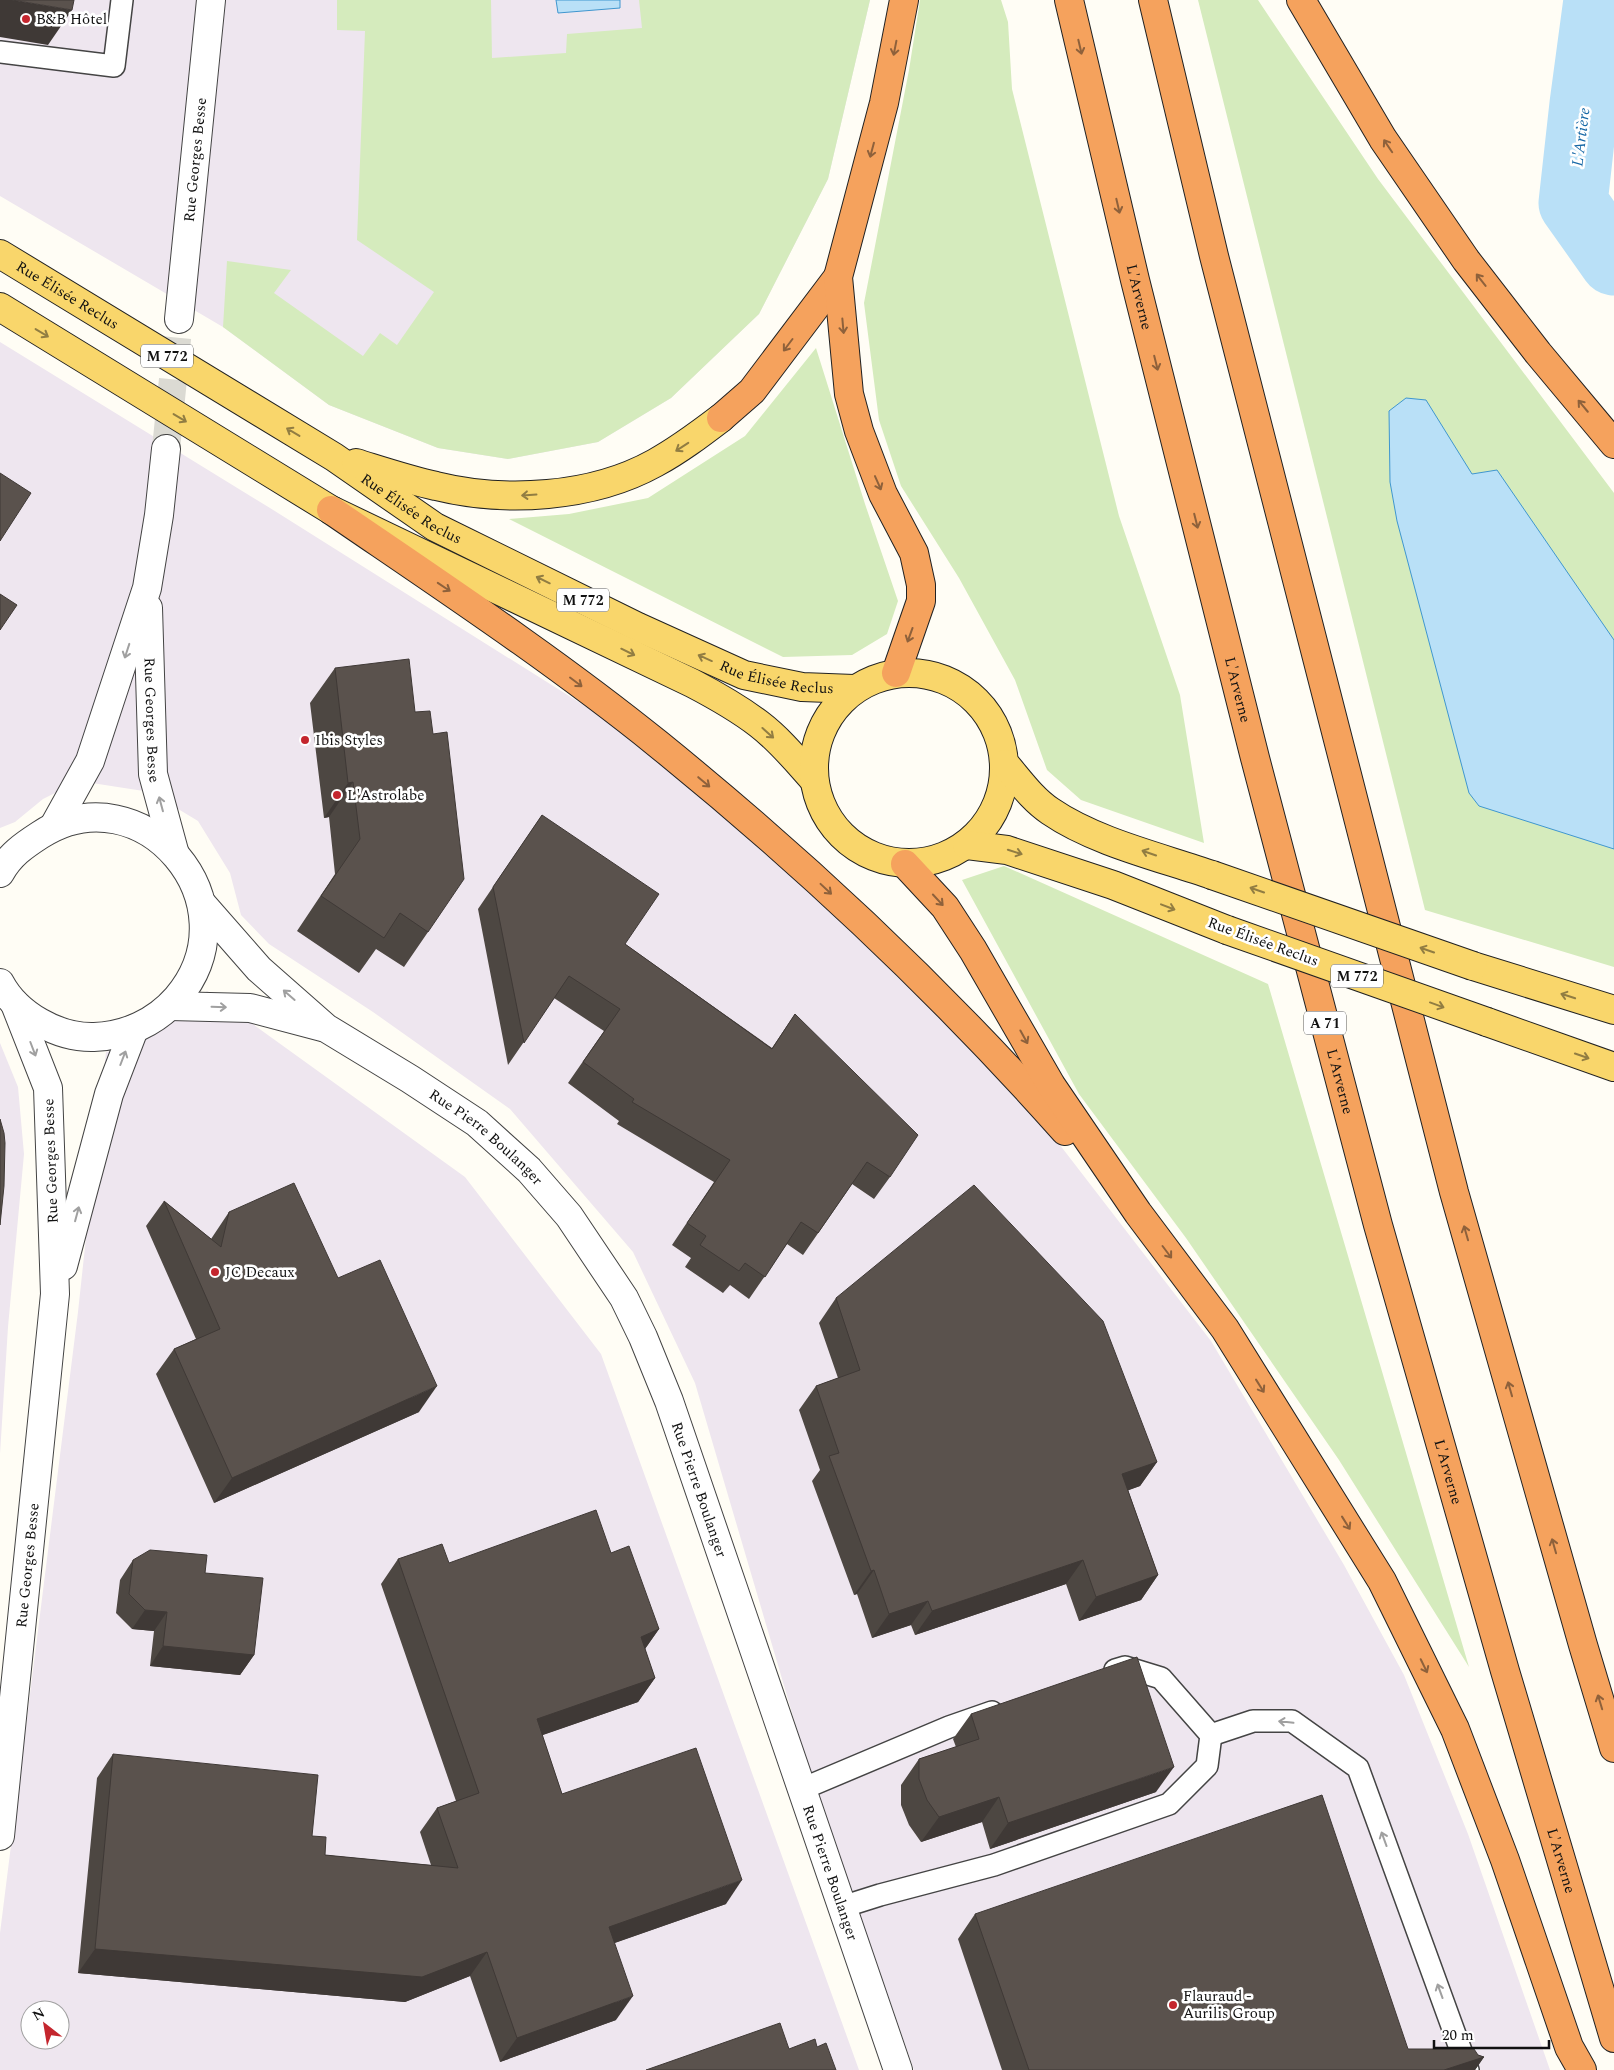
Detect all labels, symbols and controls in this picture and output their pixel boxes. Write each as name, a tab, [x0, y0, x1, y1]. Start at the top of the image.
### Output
place label: B&B Hôtel	[36, 8, 107, 31]
marker: B&B Hôtel	[20, 13, 32, 25]
one-way arrow	[889, 39, 899, 55]
one-way arrow	[1076, 39, 1085, 55]
street label: Rue Georges Besse	[177, 96, 213, 223]
water label: L'Artière	[1565, 106, 1597, 168]
one-way arrow	[1383, 139, 1393, 153]
one-way arrow	[867, 141, 876, 157]
one-way arrow	[1114, 197, 1123, 213]
street label: Rue Élisée Reclus	[12, 255, 123, 335]
street label: L'Arverne	[1120, 262, 1159, 332]
one-way arrow	[1476, 273, 1487, 286]
one-way arrow	[838, 318, 848, 334]
one-way arrow	[34, 328, 48, 338]
one-way arrow	[783, 338, 793, 352]
road number: M 772	[141, 344, 193, 368]
one-way arrow	[1152, 355, 1162, 371]
one-way arrow	[1577, 400, 1588, 413]
one-way arrow	[173, 413, 187, 423]
one-way arrow	[286, 426, 300, 436]
one-way arrow	[675, 442, 689, 452]
street label: Rue Élisée Reclus	[356, 467, 466, 550]
one-way arrow	[874, 475, 884, 490]
one-way arrow	[521, 490, 537, 499]
one-way arrow	[1192, 512, 1201, 528]
one-way arrow	[535, 575, 550, 585]
one-way arrow	[437, 582, 451, 592]
road number: M 772	[557, 588, 609, 612]
one-way arrow	[905, 626, 914, 642]
one-way arrow	[121, 643, 131, 659]
one-way arrow	[620, 648, 635, 657]
one-way arrow	[698, 652, 713, 662]
street label: Rue Élisée Reclus	[716, 654, 834, 700]
street label: L'Arverne	[1219, 654, 1257, 725]
street label: Rue Georges Besse	[138, 657, 166, 785]
one-way arrow	[569, 677, 582, 688]
one-way arrow	[762, 727, 775, 739]
place label: Ibis Styles	[315, 729, 383, 752]
marker: Ibis Styles	[299, 734, 311, 746]
one-way arrow	[697, 777, 710, 788]
place label: L'Astrolabe	[347, 784, 425, 807]
marker: L'Astrolabe	[331, 789, 343, 801]
one-way arrow	[156, 797, 165, 813]
one-way arrow	[1006, 848, 1022, 858]
one-way arrow	[1142, 848, 1158, 858]
one-way arrow	[820, 883, 833, 894]
one-way arrow	[1250, 885, 1265, 894]
one-way arrow	[932, 893, 944, 906]
one-way arrow	[1160, 903, 1175, 912]
street label: Rue Élisée Reclus	[1204, 911, 1322, 973]
one-way arrow	[1419, 944, 1435, 954]
road number: M 772	[1331, 964, 1383, 988]
one-way arrow	[283, 990, 296, 1001]
one-way arrow	[1560, 990, 1576, 1000]
one-way arrow	[1429, 1001, 1445, 1010]
one-way arrow	[211, 1003, 227, 1012]
road number: A 71	[1304, 1011, 1346, 1034]
one-way arrow	[1020, 1029, 1030, 1044]
one-way arrow	[29, 1041, 38, 1056]
street label: L'Arverne	[1321, 1046, 1360, 1117]
one-way arrow	[119, 1051, 128, 1066]
one-way arrow	[1574, 1052, 1590, 1061]
street label: Rue Pierre Boulanger	[425, 1083, 549, 1190]
street label: Rue Georges Besse	[37, 1098, 65, 1224]
one-way arrow	[73, 1206, 82, 1222]
one-way arrow	[1460, 1225, 1470, 1241]
one-way arrow	[1162, 1245, 1172, 1259]
place label: JC Decaux	[225, 1261, 295, 1284]
marker: JC Decaux	[209, 1266, 221, 1278]
one-way arrow	[1255, 1378, 1265, 1392]
one-way arrow	[1505, 1382, 1514, 1398]
street label: Rue Pierre Boulanger	[665, 1419, 733, 1561]
street label: L'Arverne	[1428, 1436, 1468, 1507]
street label: Rue Georges Besse	[10, 1502, 45, 1629]
one-way arrow	[1342, 1516, 1352, 1530]
one-way arrow	[1549, 1538, 1559, 1554]
one-way arrow	[1420, 1658, 1429, 1673]
one-way arrow	[1594, 1694, 1604, 1710]
one-way arrow	[1278, 1717, 1294, 1727]
street label: Rue Pierre Boulanger	[797, 1802, 864, 1944]
street label: L'Arverne	[1541, 1825, 1582, 1896]
one-way arrow	[1379, 1831, 1388, 1847]
one-way arrow	[1435, 1984, 1444, 1999]
place label: Flauraud - Aurilis Group	[1183, 1985, 1275, 2025]
marker: Flauraud - Aurilis Group	[1167, 1999, 1179, 2011]
north arrow	[20, 2000, 70, 2050]
text: N	[28, 2002, 49, 2026]
scale bar	[1434, 2018, 1549, 2050]
text: 20 m	[1442, 2024, 1474, 2047]

